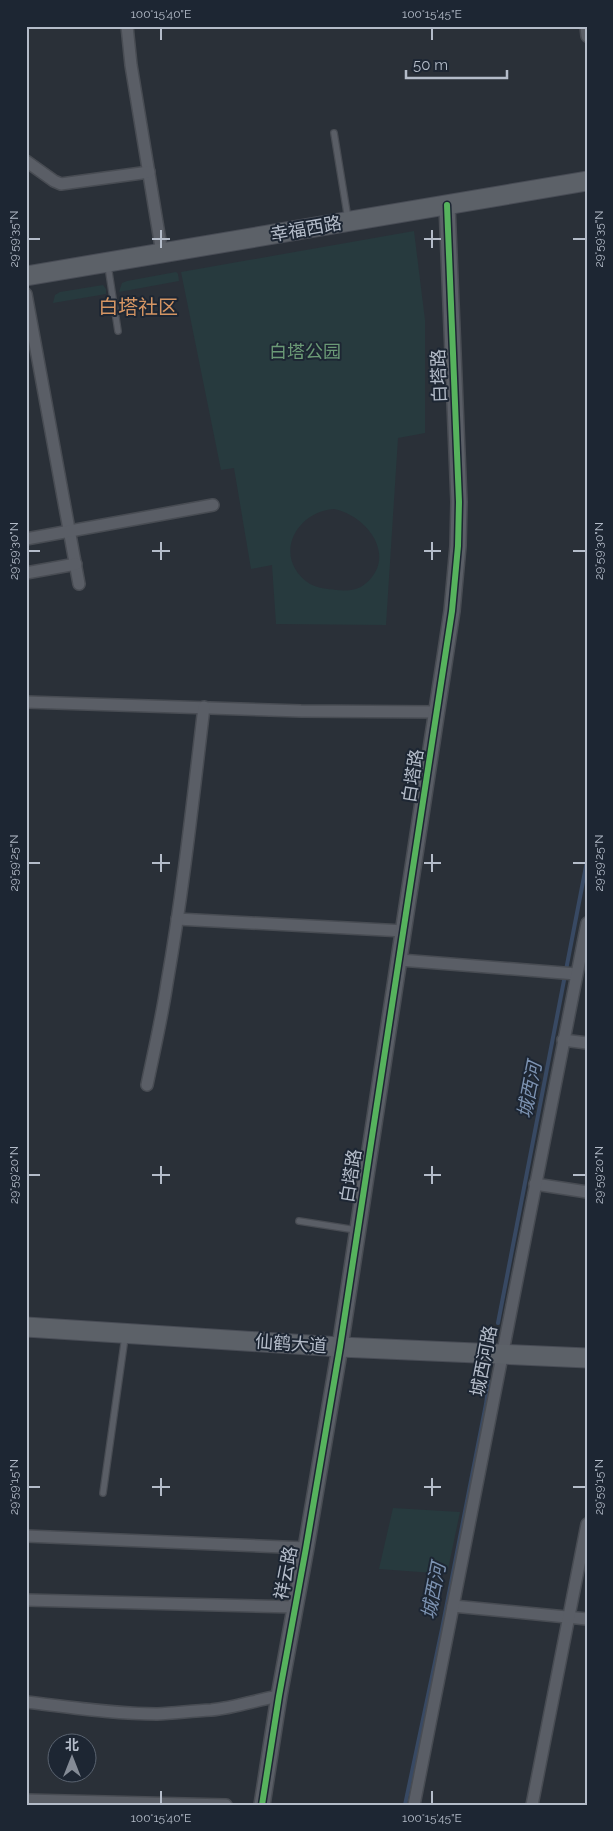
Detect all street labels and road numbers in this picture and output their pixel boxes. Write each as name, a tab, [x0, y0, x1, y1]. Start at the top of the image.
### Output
street label: 幸福西路	[269, 212, 343, 245]
street label: 白塔路	[427, 349, 450, 403]
street label: 白塔路	[398, 748, 427, 804]
street label: 白塔路	[336, 1148, 365, 1204]
street label: 城西河路	[466, 1324, 501, 1398]
street label: 仙鹤大道	[254, 1331, 328, 1356]
street label: 祥云路	[270, 1544, 301, 1601]

